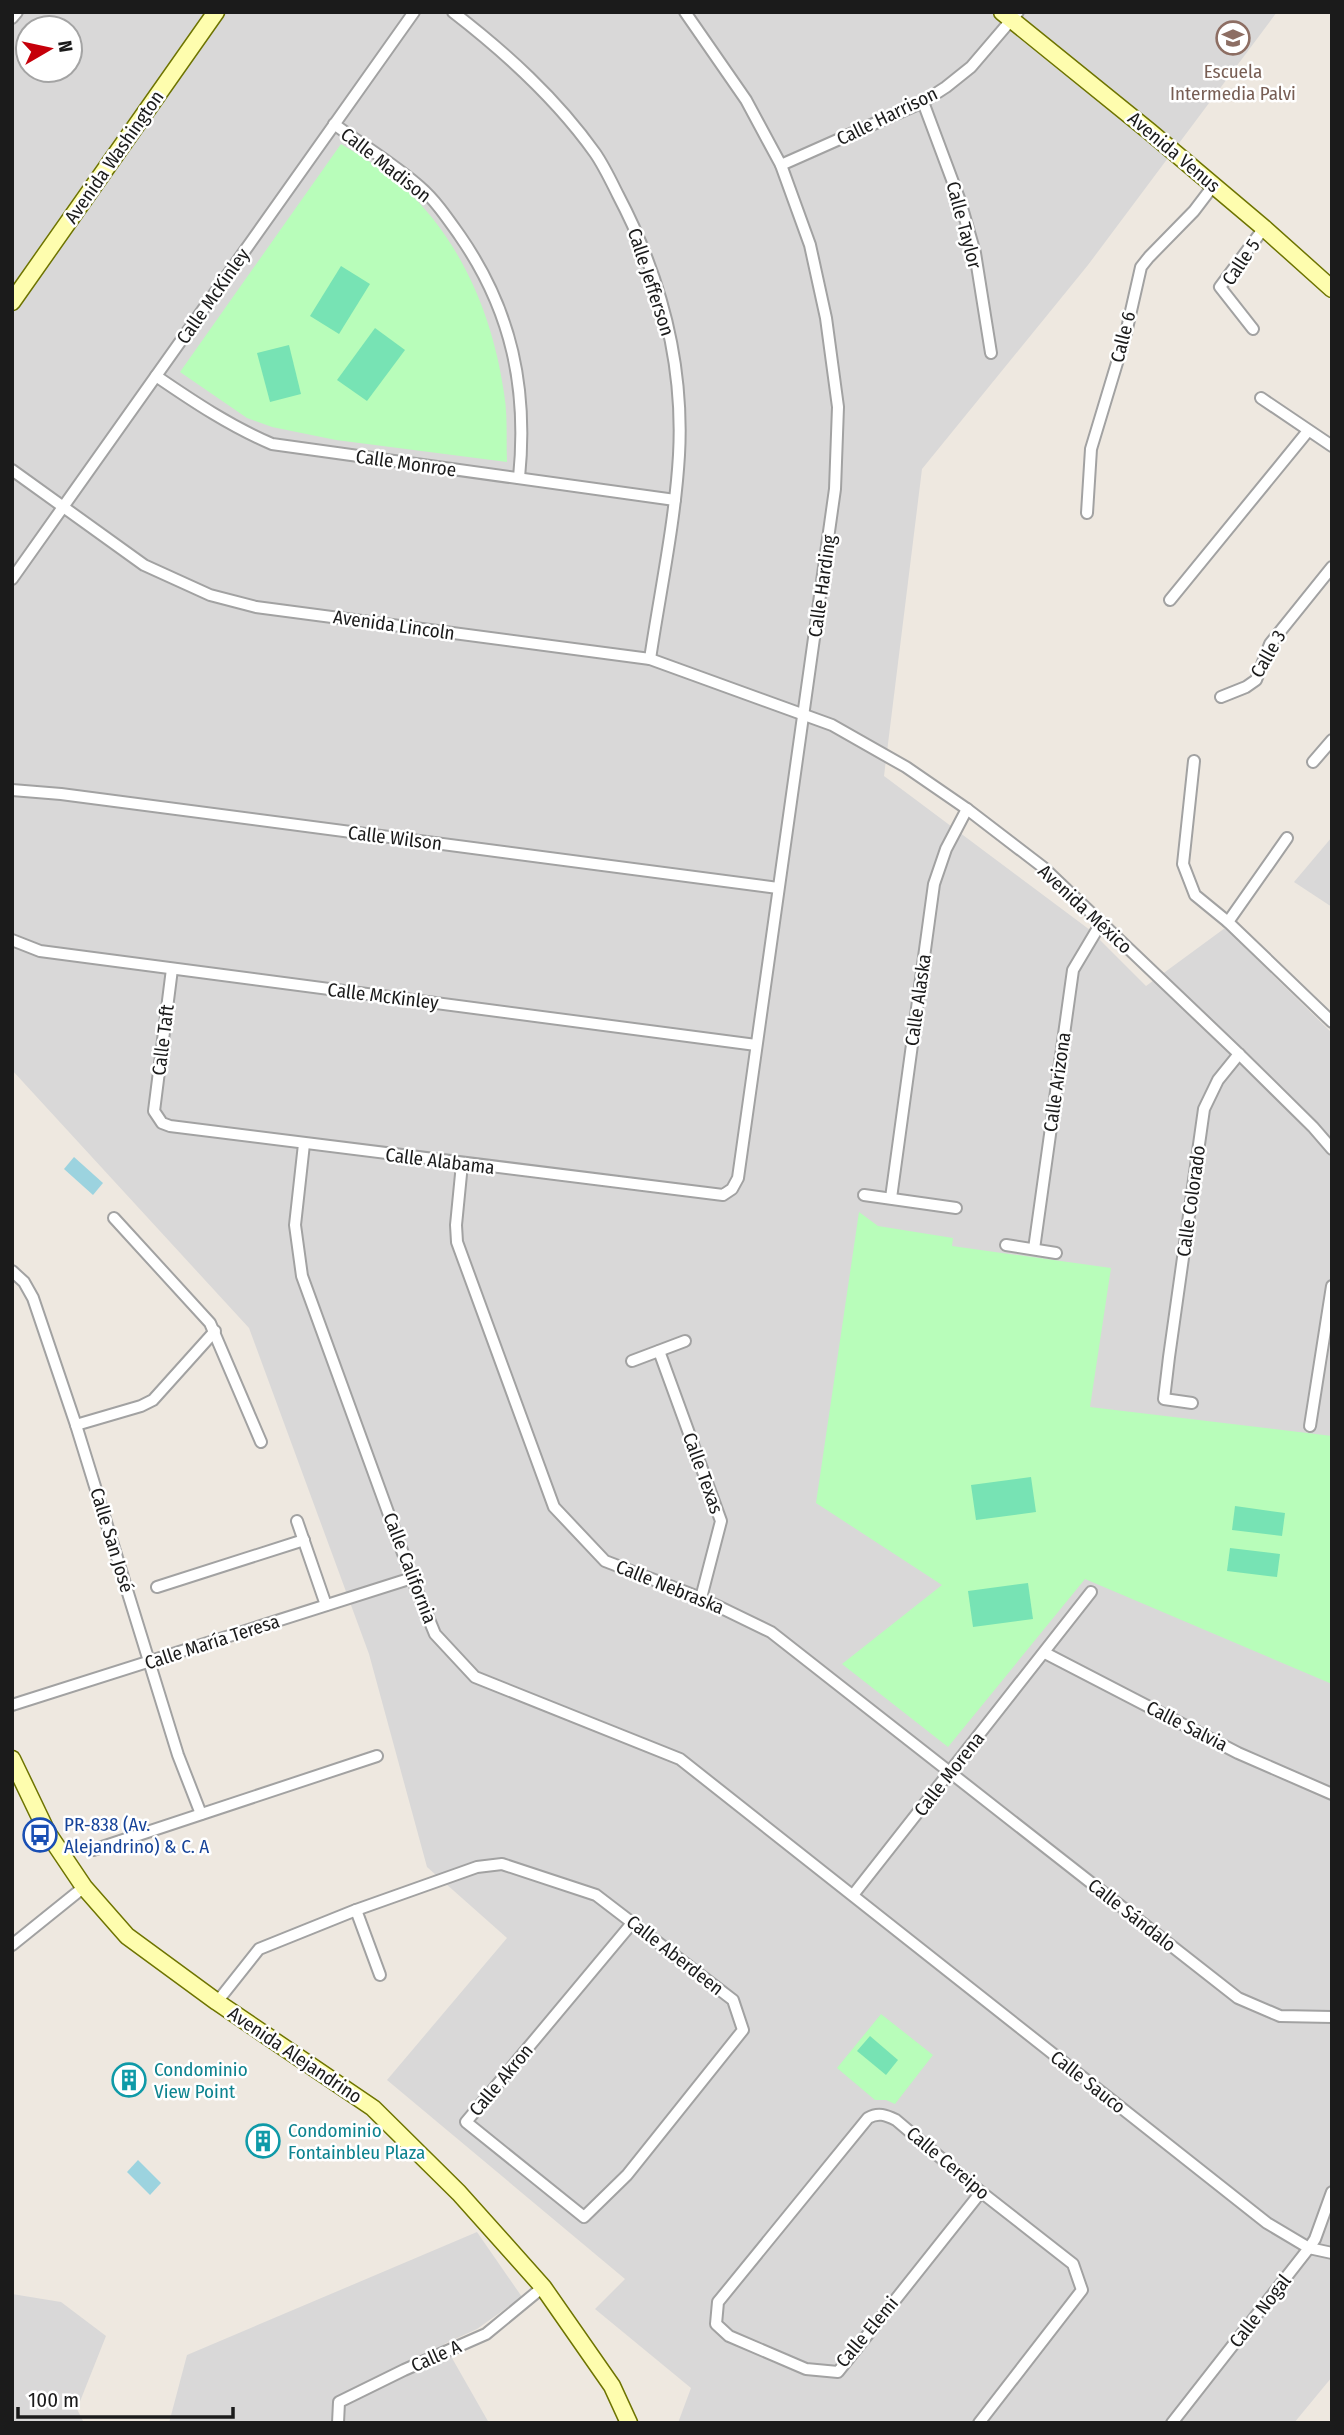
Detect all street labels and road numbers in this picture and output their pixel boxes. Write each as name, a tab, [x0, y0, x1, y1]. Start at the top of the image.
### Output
street label: Calle Harrison	[833, 82, 941, 150]
street label: Avenida Washington	[60, 86, 168, 228]
street label: Avenida Venus	[1123, 107, 1225, 197]
street label: Calle Madison	[336, 123, 436, 207]
street label: Calle Taylor	[941, 179, 987, 271]
street label: Calle Jefferson	[623, 225, 679, 339]
street label: Calle 5	[1217, 234, 1265, 290]
street label: Calle McKinley	[172, 243, 255, 348]
street label: Calle 6	[1106, 309, 1140, 365]
street label: Calle Monroe	[354, 445, 458, 481]
street label: Calle Harding	[803, 533, 841, 639]
street label: Avenida Lincoln	[332, 605, 456, 645]
street label: Calle 3	[1245, 626, 1291, 682]
street label: Calle Wilson	[347, 821, 443, 855]
street label: Avenida México	[1033, 860, 1137, 958]
street label: Calle Alaska	[900, 953, 936, 1047]
street label: Calle McKinley	[326, 978, 440, 1014]
street label: Calle Taft	[147, 1002, 179, 1077]
street label: Calle Arizona	[1039, 1031, 1075, 1133]
street label: Calle Alabama	[384, 1143, 496, 1179]
street label: Calle Colorado	[1172, 1144, 1210, 1258]
street label: Calle Texas	[678, 1429, 728, 1517]
street label: Calle San José	[85, 1485, 139, 1595]
street label: Calle California	[378, 1509, 442, 1627]
street label: Calle Nebraska	[613, 1555, 727, 1619]
street label: Calle María Teresa	[142, 1609, 282, 1675]
street label: Calle Salvia	[1142, 1696, 1232, 1756]
street label: Calle Morena	[909, 1727, 989, 1821]
street label: Calle Sándalo	[1083, 1874, 1181, 1956]
street label: Calle Aberdeen	[622, 1910, 728, 2000]
street label: Avenida Alejandrino	[224, 2002, 366, 2108]
street label: Calle Akron	[464, 2039, 538, 2121]
street label: Calle Sauco	[1046, 2046, 1130, 2118]
street label: Calle Cereipo	[902, 2122, 994, 2204]
street label: Calle Nogal	[1224, 2270, 1296, 2352]
street label: Calle Elemi	[831, 2292, 903, 2372]
street label: Calle A	[407, 2335, 465, 2377]

